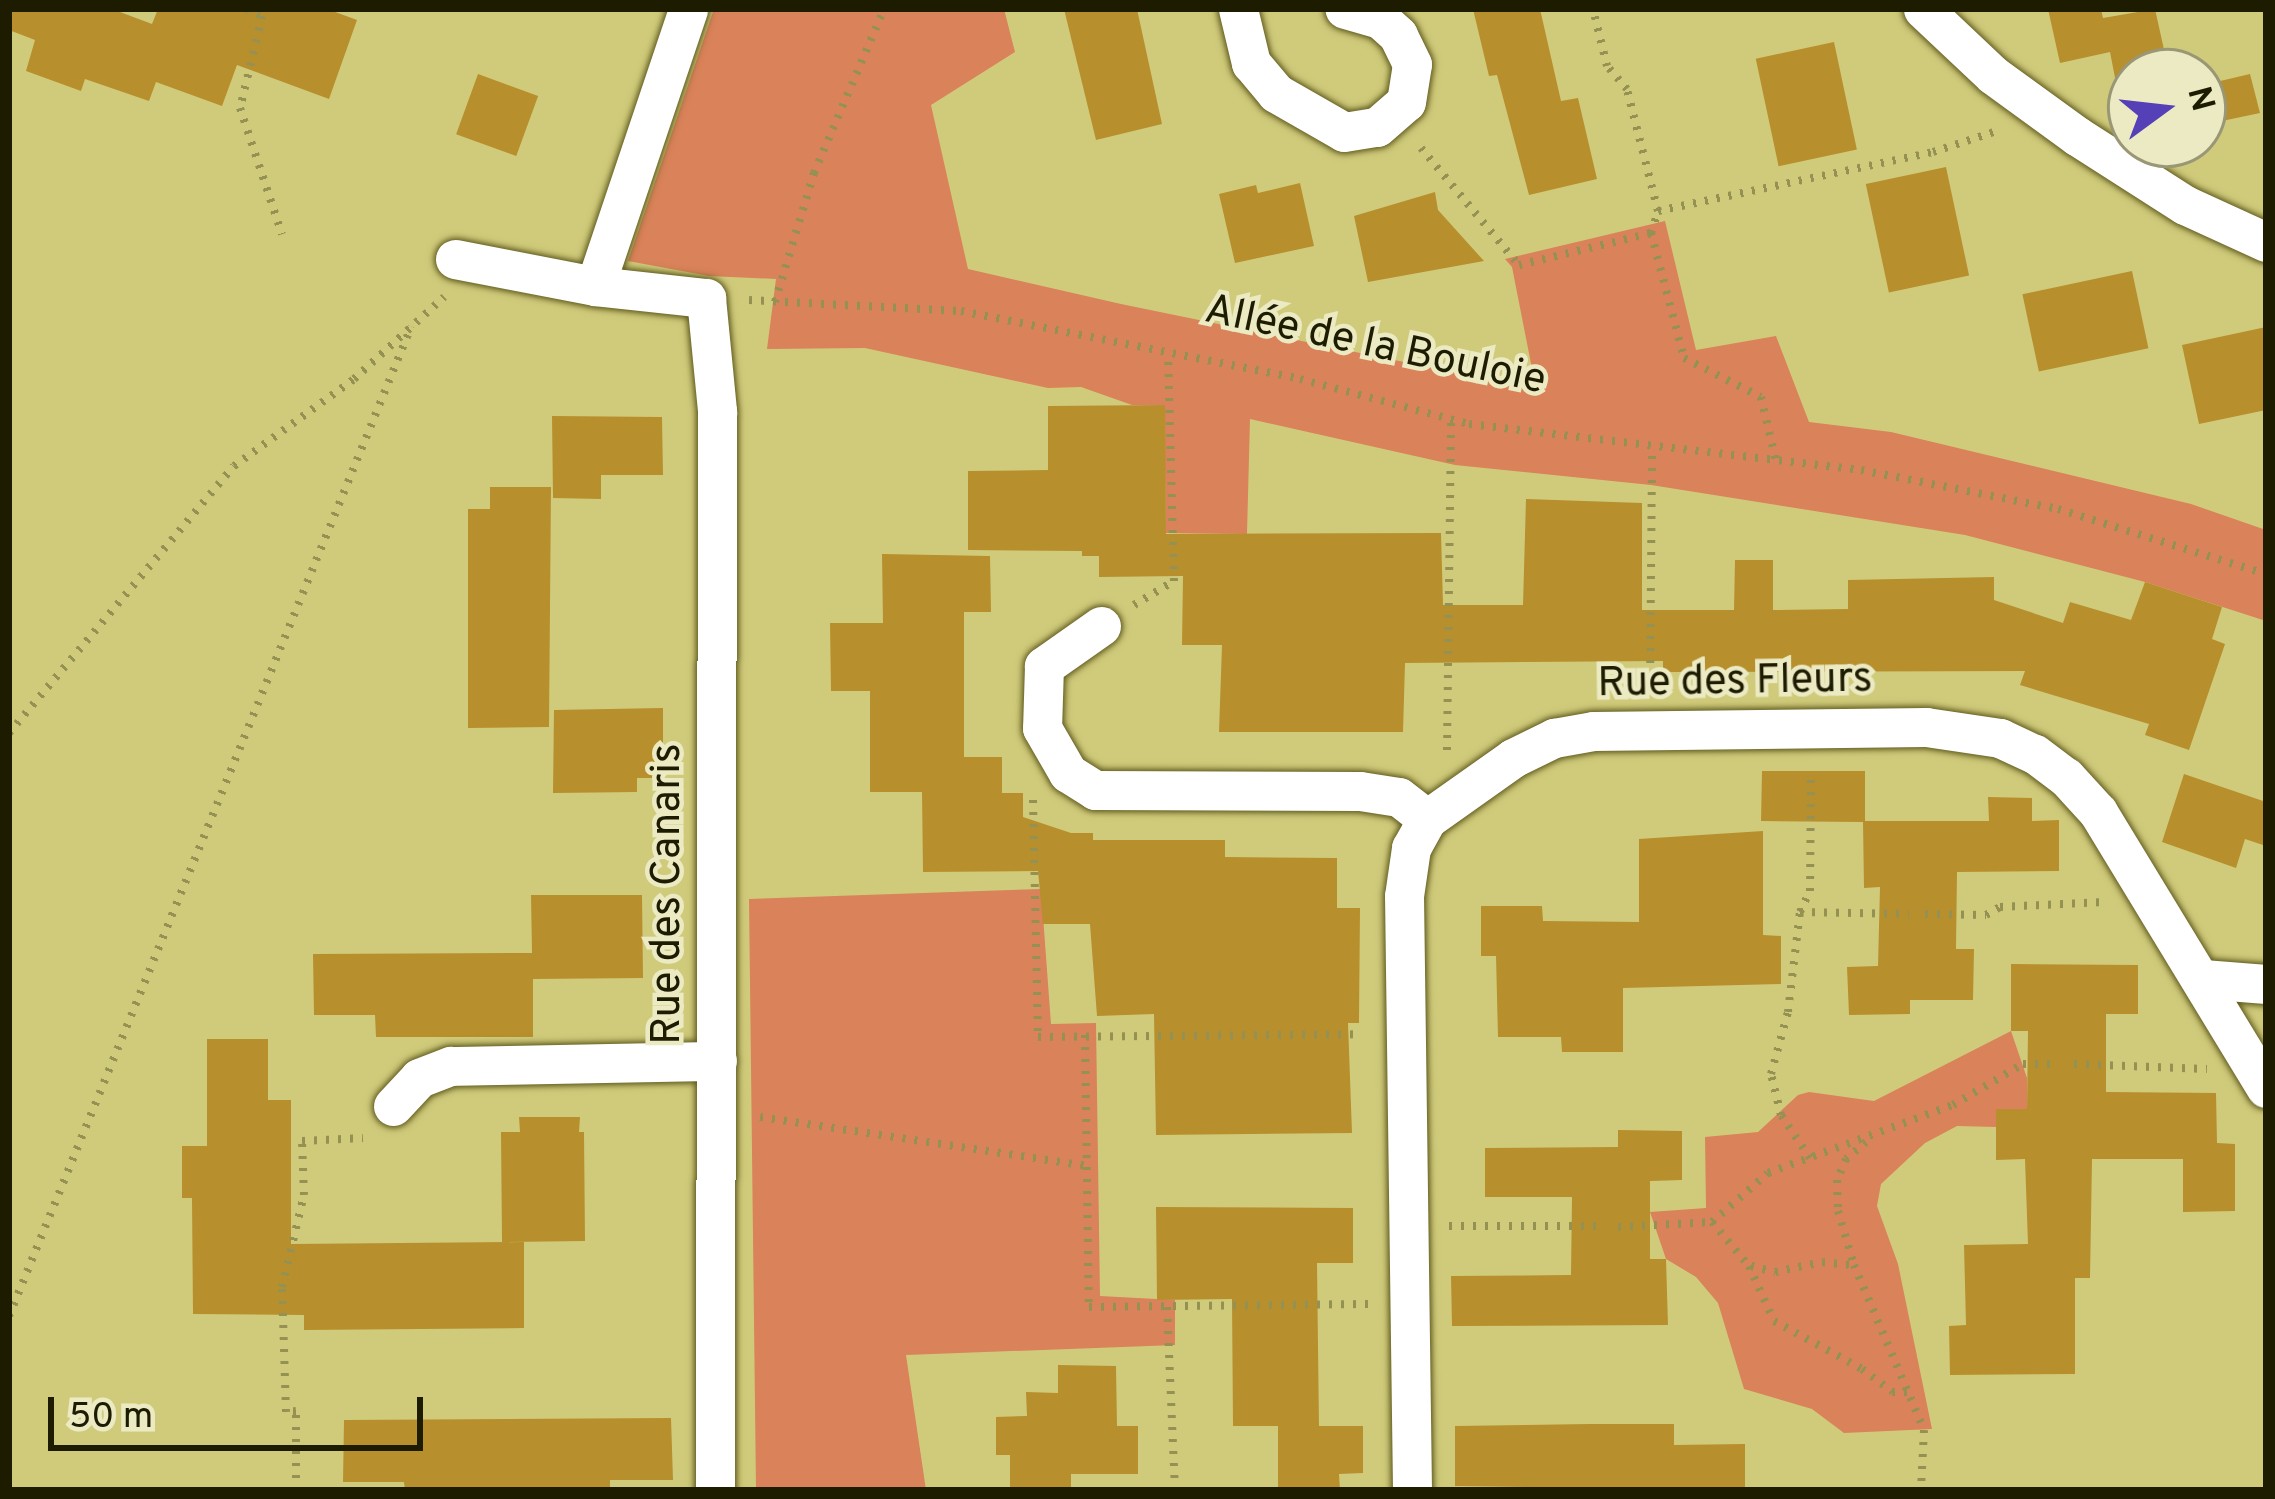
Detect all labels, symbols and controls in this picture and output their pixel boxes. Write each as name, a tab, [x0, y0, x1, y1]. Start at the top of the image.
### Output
north arrow	[2107, 48, 2227, 168]
text: N	[2176, 83, 2222, 116]
street label: Allée de la Bouloie	[1200, 286, 1550, 408]
street label: Rue des Fleurs	[1597, 655, 1873, 711]
street label: Rue des Canaris	[644, 743, 694, 1045]
scale bar	[54, 1373, 429, 1447]
text: 50 m	[69, 1395, 153, 1441]

